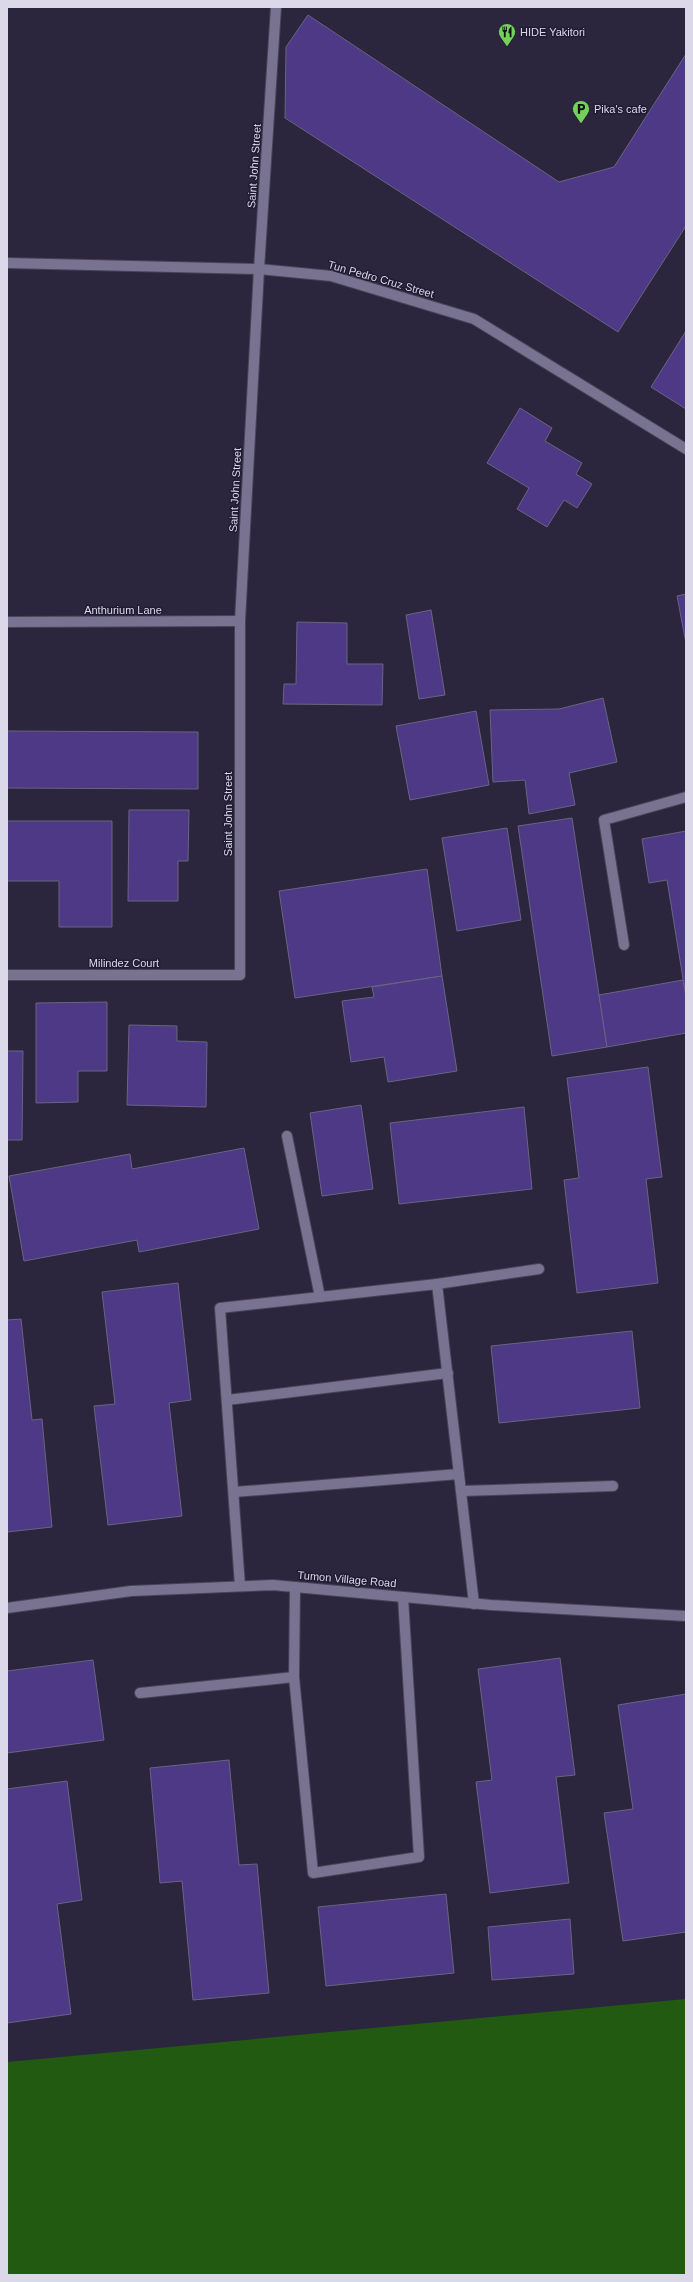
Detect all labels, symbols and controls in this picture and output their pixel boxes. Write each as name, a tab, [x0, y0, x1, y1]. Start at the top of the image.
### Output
restaurant icon: HIDE Yakitori	[497, 22, 517, 47]
place label: HIDE Yakitori	[520, 26, 585, 38]
parking icon: Pika's cafe	[571, 99, 591, 124]
place label: Pika's cafe	[594, 103, 647, 115]
street label: Saint John Street	[245, 123, 263, 209]
street label: Tun Pedro Cruz Street	[327, 258, 435, 300]
street label: Saint John Street	[227, 448, 243, 532]
street label: Anthurium Lane	[84, 604, 162, 616]
street label: Saint John Street	[222, 772, 234, 856]
street label: Milindez Court	[89, 957, 159, 969]
street label: Tumon Village Road	[297, 1569, 397, 1589]

